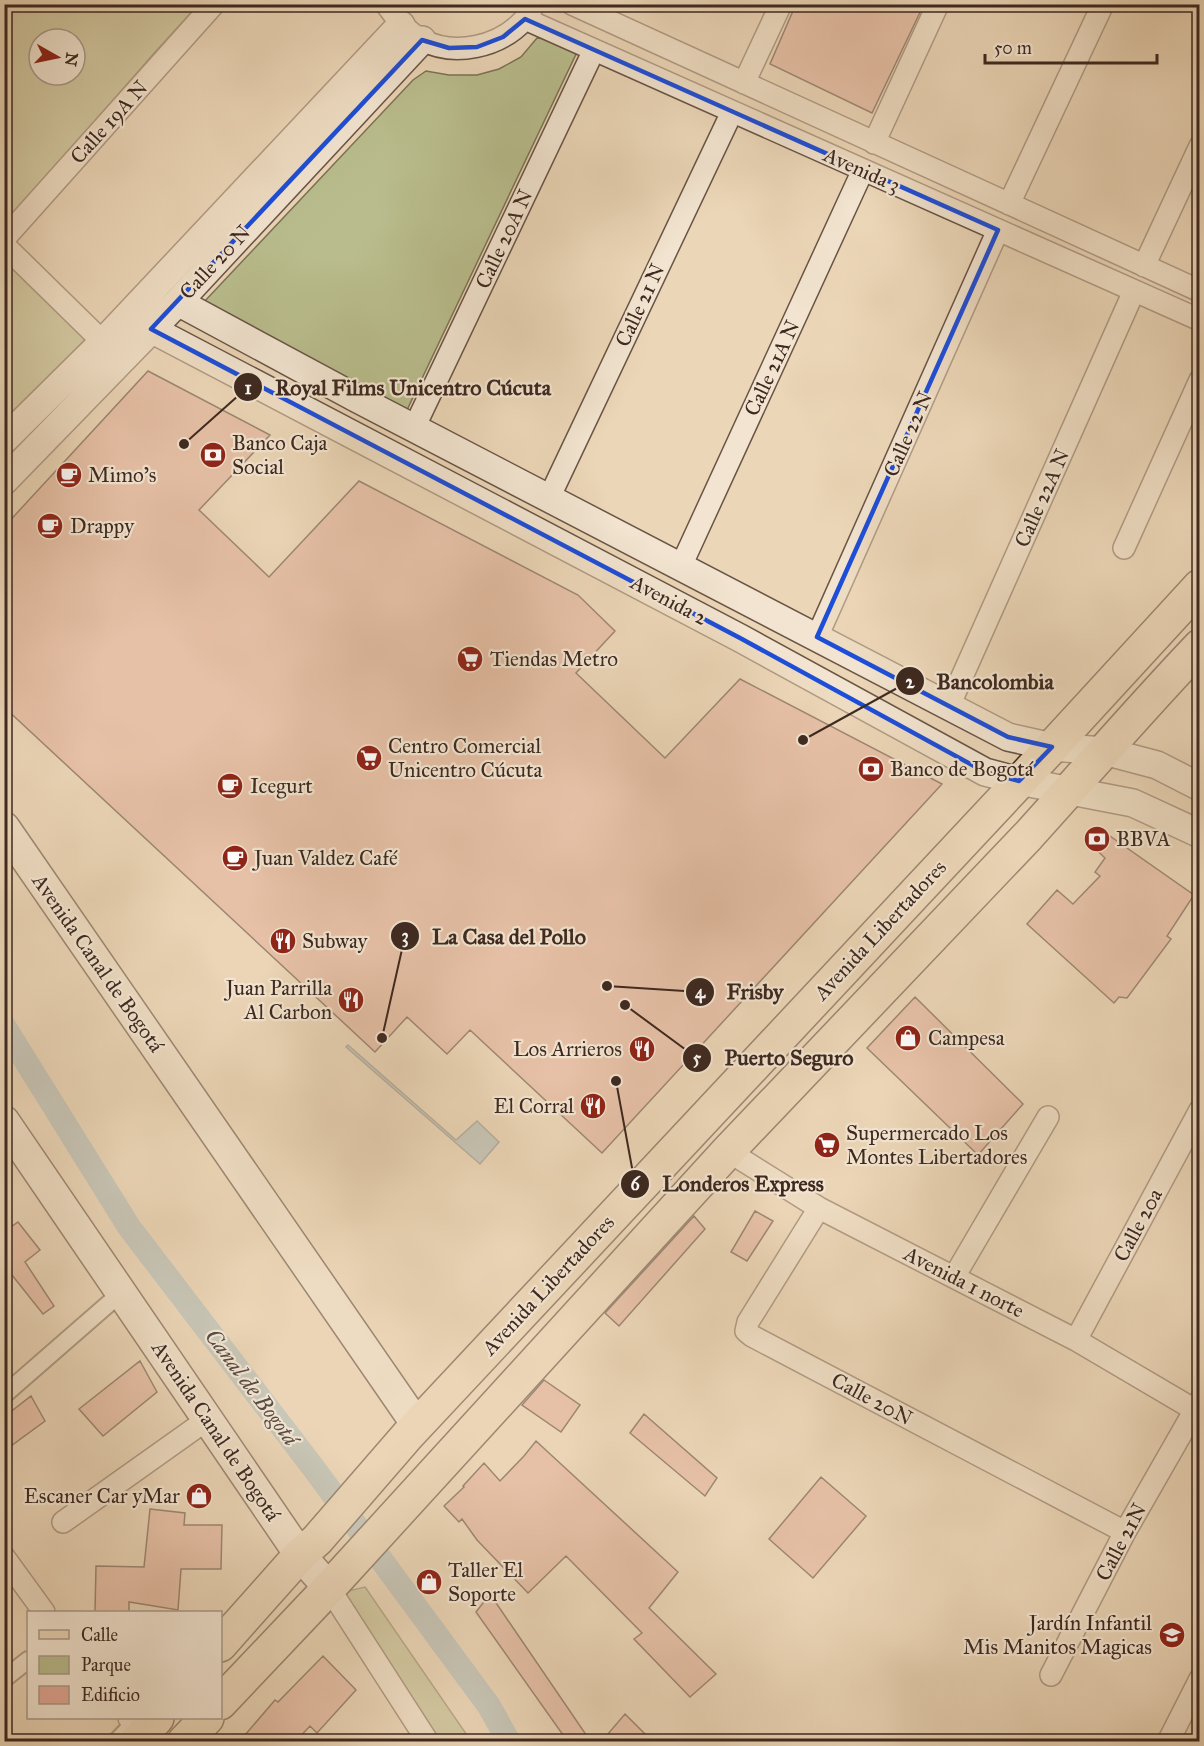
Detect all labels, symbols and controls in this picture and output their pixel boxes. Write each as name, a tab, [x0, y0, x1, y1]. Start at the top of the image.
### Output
north arrow	[27, 27, 87, 87]
scale bar	[985, 27, 1158, 65]
text: 50 m	[994, 37, 1032, 59]
text: N	[61, 51, 82, 68]
street label: Calle 19A N	[65, 75, 153, 169]
street label: Avenida 3	[819, 141, 904, 198]
street label: Calle 20A N	[470, 185, 538, 293]
street label: Calle 20 N	[174, 219, 256, 305]
street label: Calle 21 N	[609, 259, 671, 351]
street label: Calle 21A N	[738, 316, 806, 420]
callout: Royal Films Unicentro Cúcuta	[233, 367, 563, 407]
text: Royal Films Unicentro Cúcuta	[275, 374, 552, 401]
text: 1	[244, 377, 252, 399]
street label: Calle 22 N	[878, 387, 938, 481]
place label: Banco Caja Social	[232, 430, 328, 480]
bank icon: Banco Caja Social	[198, 440, 228, 470]
street label: Calle 22A N	[1009, 445, 1075, 551]
cafe icon: Mimo's	[54, 460, 84, 490]
place label: Mimo's	[88, 462, 156, 488]
cafe icon: Drappy	[35, 511, 65, 541]
place label: Drappy	[70, 513, 135, 539]
street label: Avenida 2	[625, 569, 712, 631]
supermarket icon: Tiendas Metro	[455, 644, 485, 674]
place label: Tiendas Metro	[490, 646, 618, 672]
callout: Bancolombia	[895, 661, 1066, 701]
text: Bancolombia	[936, 668, 1054, 695]
text: 2	[906, 671, 916, 693]
place label: Centro Comercial Unicentro Cúcuta	[388, 733, 542, 783]
supermarket icon: Centro Comercial Unicentro Cúcuta	[354, 743, 384, 773]
bank icon: Banco de Bogotá	[856, 754, 886, 784]
place label: Banco de Bogotá	[890, 756, 1034, 782]
cafe icon: Icegurt	[215, 771, 245, 801]
place label: Icegurt	[250, 773, 313, 799]
bank icon: BBVA	[1082, 824, 1112, 854]
place label: BBVA	[1116, 826, 1171, 852]
cafe icon: Juan Valdez Café	[220, 843, 250, 873]
place label: Juan Valdez Café	[252, 845, 398, 871]
street label: Avenida Libertadores	[808, 854, 952, 1006]
street label: Avenida Canal de Bogotá	[26, 868, 169, 1057]
callout: La Casa del Pollo	[390, 916, 598, 956]
text: La Casa del Pollo	[432, 923, 586, 950]
text: 3	[401, 925, 409, 948]
restaurant icon: Subway	[268, 926, 298, 956]
place label: Subway	[302, 928, 369, 954]
callout: Frisby	[685, 972, 796, 1012]
place label: Juan Parrilla Al Carbon	[224, 975, 332, 1025]
text: Frisby	[727, 978, 785, 1005]
text: 4	[695, 981, 706, 1004]
restaurant icon: Juan Parrilla Al Carbon	[336, 985, 366, 1015]
shop icon: Campesa	[893, 1023, 923, 1053]
place label: Campesa	[928, 1025, 1005, 1051]
restaurant icon: Los Arrieros	[627, 1034, 657, 1064]
place label: Los Arrieros	[513, 1036, 622, 1062]
callout: Puerto Seguro	[682, 1038, 865, 1078]
text: Puerto Seguro	[725, 1044, 853, 1071]
text: 5	[693, 1047, 702, 1069]
restaurant icon: El Corral	[578, 1091, 608, 1121]
place label: El Corral	[493, 1093, 574, 1119]
place label: Supermercado Los Montes Libertadores	[846, 1120, 1027, 1170]
supermarket icon: Supermercado Los Montes Libertadores	[812, 1130, 842, 1160]
callout: Londeros Express	[620, 1164, 836, 1204]
text: Londeros Express	[662, 1170, 824, 1197]
text: 6	[630, 1173, 640, 1195]
street label: Calle 20a	[1108, 1184, 1168, 1266]
street label: Avenida Libertadores	[476, 1209, 620, 1361]
street label: Avenida 1 norte	[899, 1240, 1029, 1324]
water label: Canal de Bogotá	[199, 1323, 306, 1453]
street label: Avenida Canal de Bogotá	[145, 1335, 286, 1526]
street label: Calle 20N	[827, 1367, 917, 1431]
shop icon: Escaner Car yMar	[184, 1481, 214, 1511]
place label: Escaner Car yMar	[24, 1483, 180, 1509]
street label: Calle 21N	[1090, 1499, 1152, 1585]
place label: Taller El Soporte	[448, 1557, 523, 1607]
shop icon: Taller El Soporte	[414, 1567, 444, 1597]
place label: Jardín Infantil Mis Manitos Magicas	[963, 1610, 1152, 1660]
legend	[27, 1611, 222, 1719]
school or university icon: Jardín Infantil Mis Manitos Magicas	[1157, 1620, 1187, 1650]
text: Calle	[81, 1624, 118, 1646]
text: Parque	[81, 1654, 131, 1677]
text: Edificio	[81, 1684, 140, 1706]

